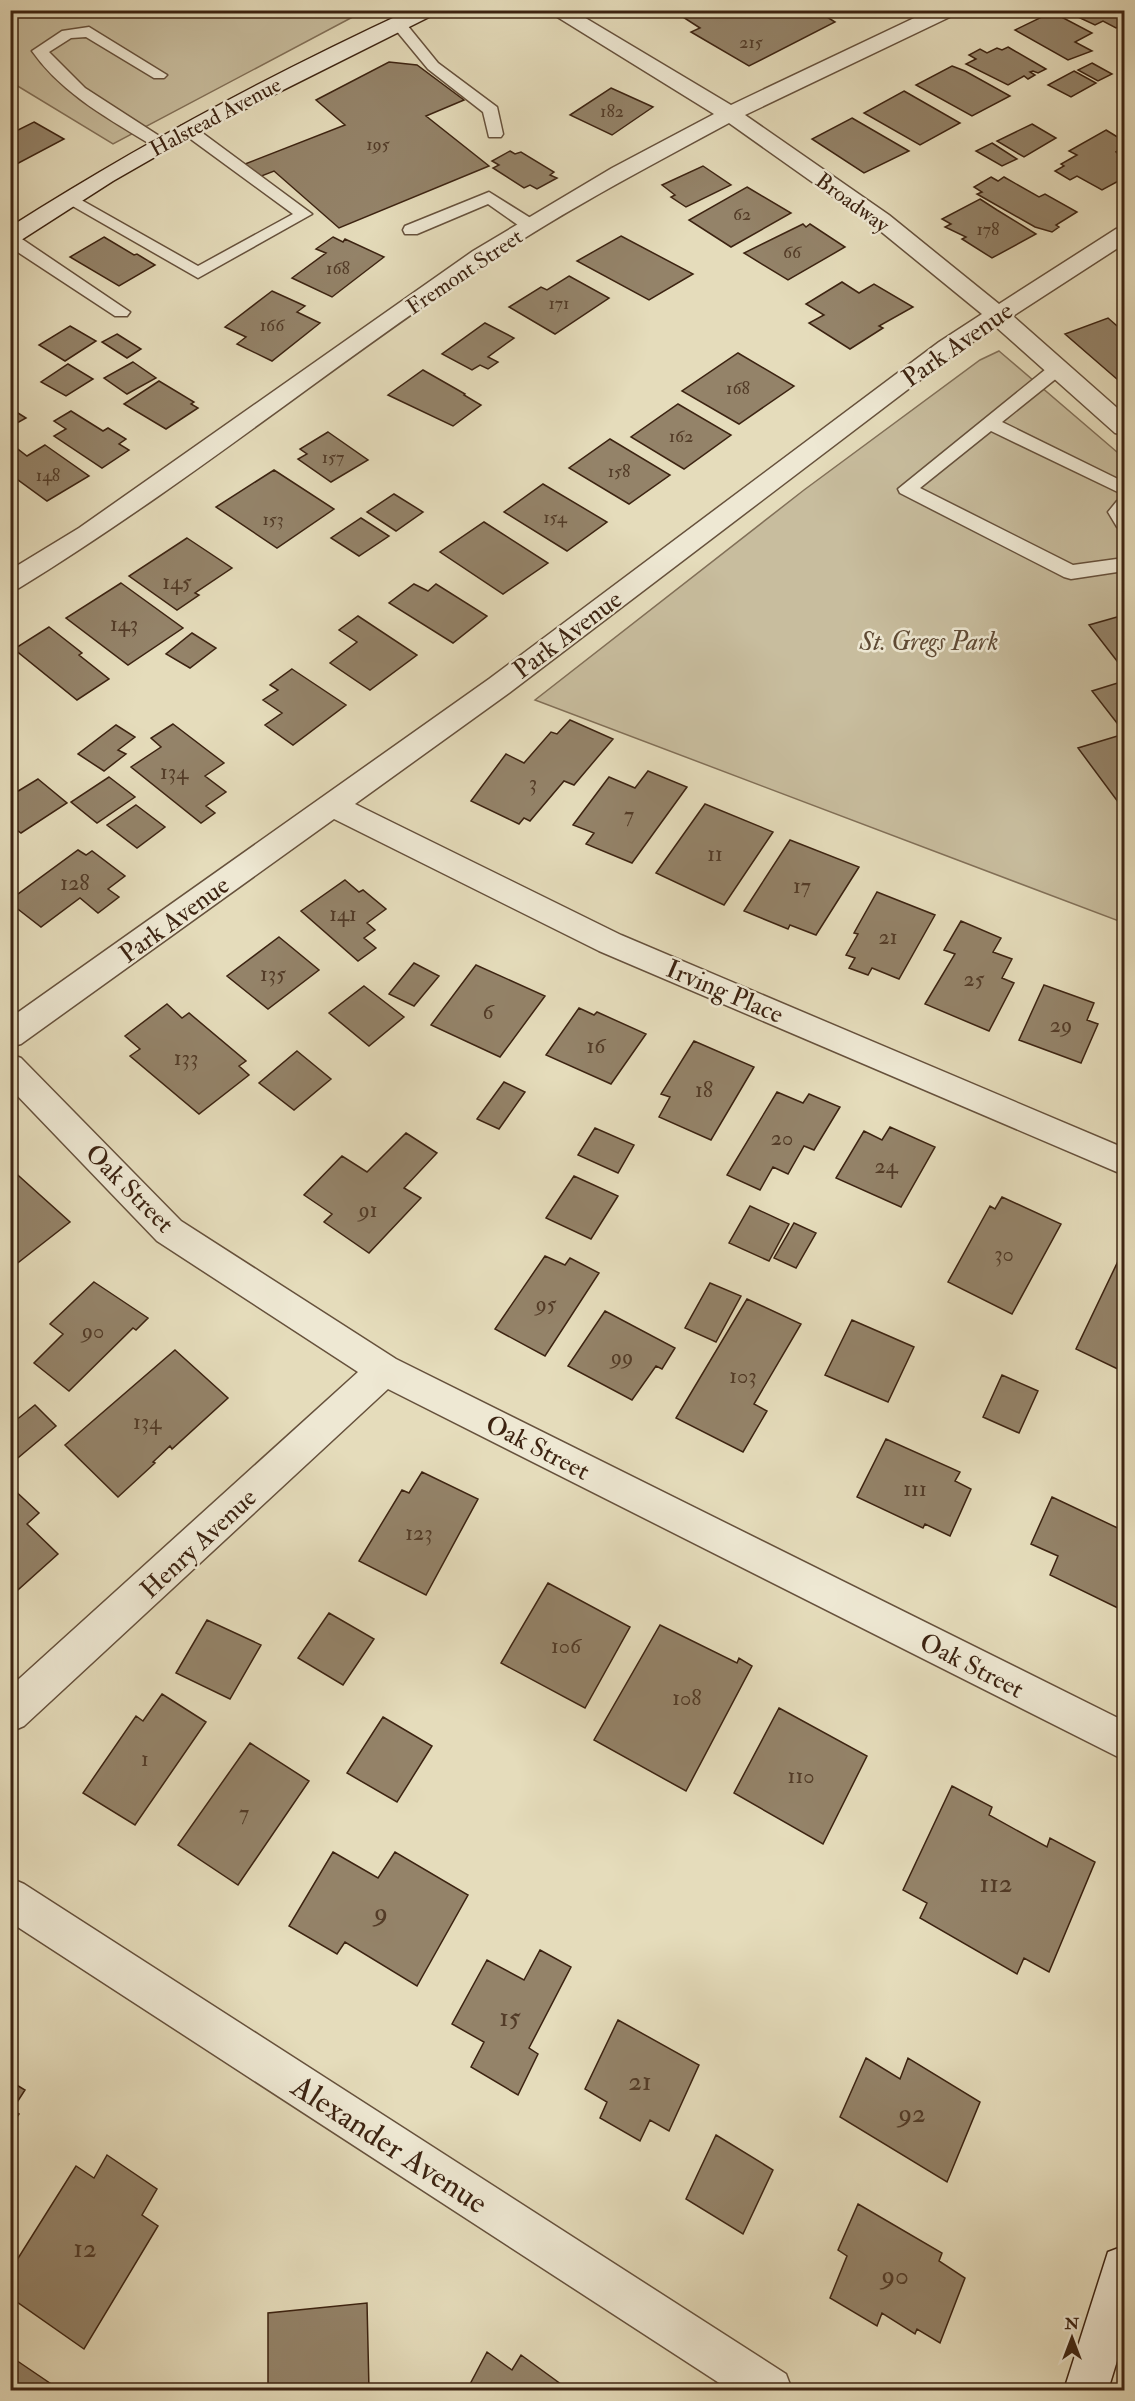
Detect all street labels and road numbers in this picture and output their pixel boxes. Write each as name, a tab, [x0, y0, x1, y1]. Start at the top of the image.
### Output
street label: Halstead Avenue	[145, 71, 286, 163]
street label: Broadway	[810, 167, 895, 239]
street label: Fremont Street	[401, 223, 528, 321]
street label: Park Avenue	[896, 295, 1019, 395]
street label: Park Avenue	[507, 583, 628, 686]
street label: Park Avenue	[113, 869, 236, 970]
street label: Irving Place	[661, 953, 788, 1031]
street label: Oak Street	[78, 1138, 180, 1240]
street label: Oak Street	[480, 1408, 595, 1488]
street label: Henry Avenue	[134, 1482, 264, 1606]
street label: Oak Street	[914, 1626, 1029, 1706]
street label: Alexander Avenue	[283, 2066, 495, 2223]

